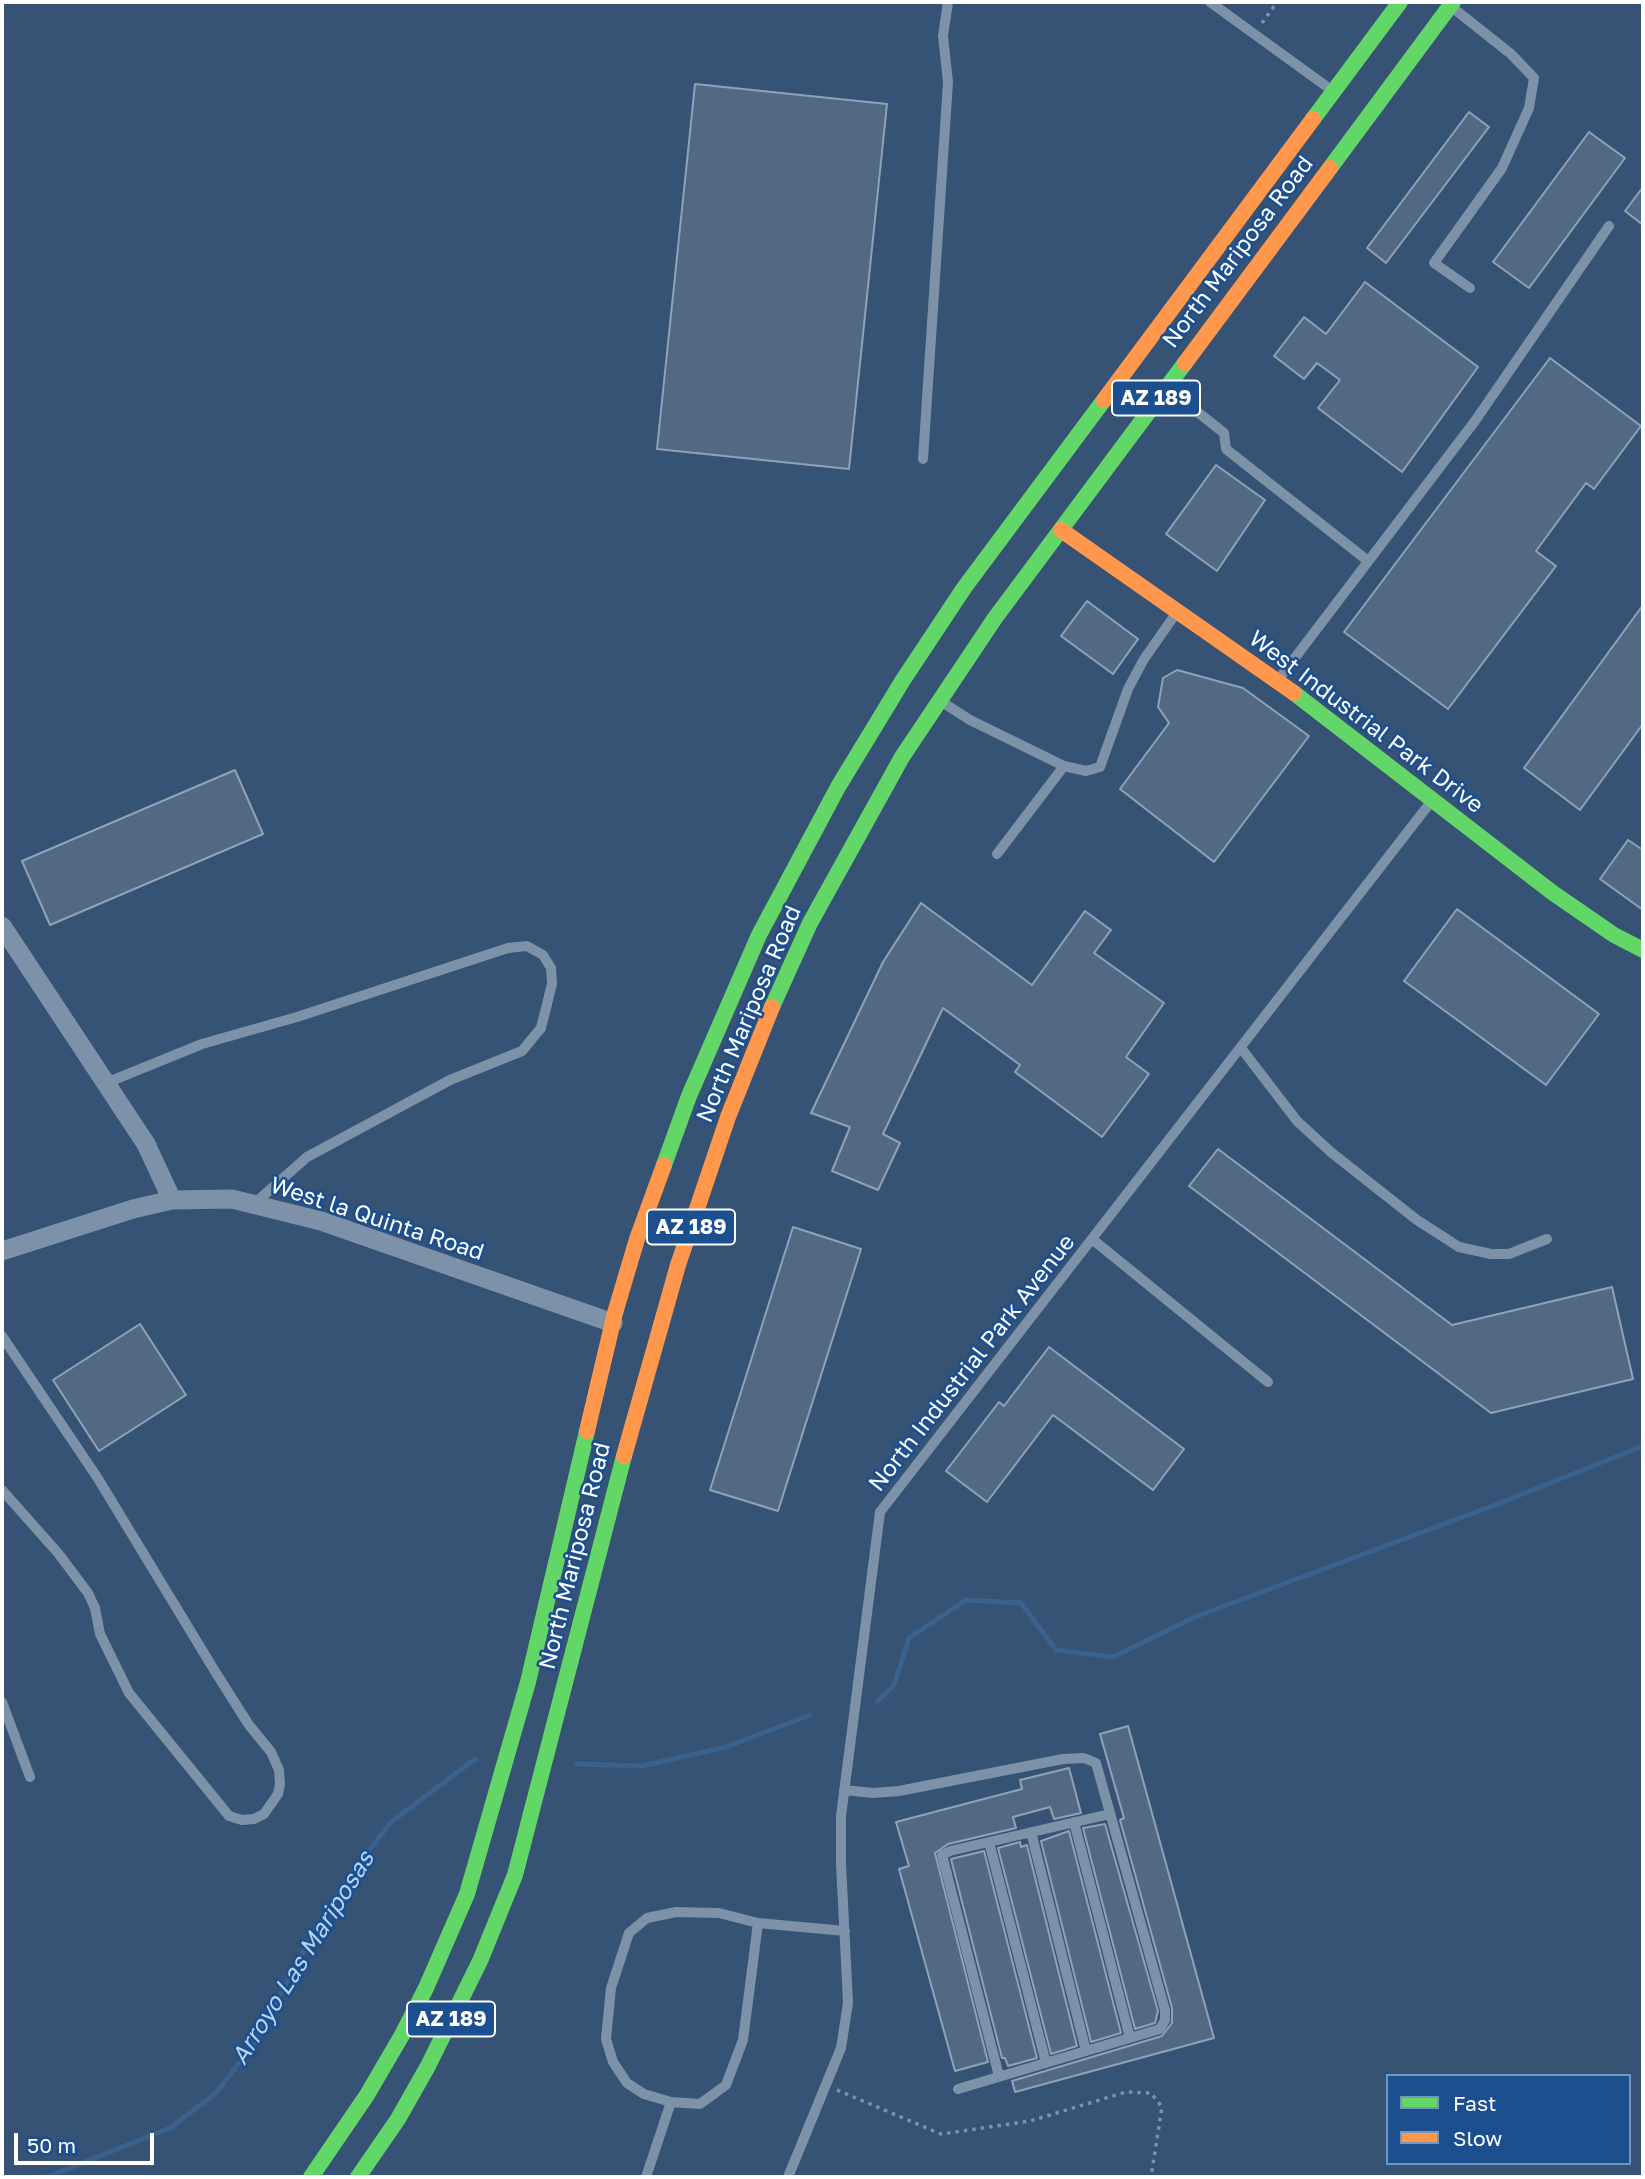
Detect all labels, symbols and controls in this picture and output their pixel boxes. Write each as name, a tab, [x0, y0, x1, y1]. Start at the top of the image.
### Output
street label: North Mariposa Road	[1157, 151, 1319, 353]
road number: AZ 189	[1112, 380, 1200, 416]
street label: West Industrial Park Drive	[1243, 625, 1489, 819]
street label: North Mariposa Road	[691, 901, 807, 1127]
street label: West la Quinta Road	[267, 1171, 487, 1267]
road number: AZ 189	[647, 1210, 735, 1244]
street label: North Industrial Park Avenue	[863, 1229, 1081, 1497]
street label: North Mariposa Road	[533, 1440, 617, 1672]
water label: Arroyo Las Mariposas	[226, 1846, 380, 2070]
road number: AZ 189	[407, 2002, 495, 2036]
legend	[1386, 2074, 1631, 2165]
text: Fast	[1453, 2090, 1496, 2116]
scale bar	[18, 2120, 158, 2164]
text: Slow	[1453, 2125, 1502, 2151]
text: 50 m	[27, 2132, 76, 2158]

